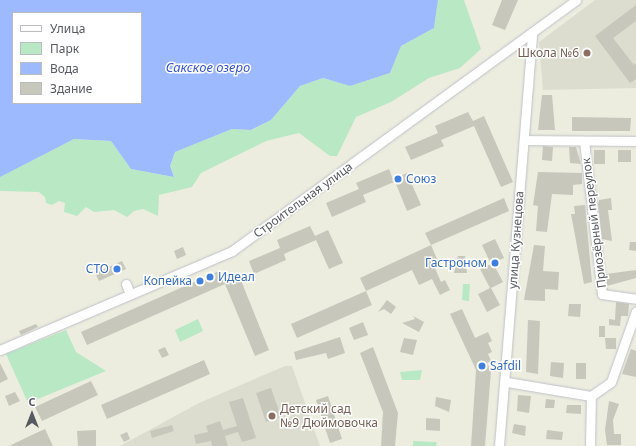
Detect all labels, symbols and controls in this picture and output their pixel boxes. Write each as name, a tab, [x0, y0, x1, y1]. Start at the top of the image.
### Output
legend	[12, 12, 142, 104]
text: Улица	[50, 20, 85, 37]
text: Парк	[50, 40, 79, 57]
place label: Школа №6	[517, 46, 579, 60]
marker: Школа №6	[582, 48, 592, 58]
water label: Сакское озеро	[166, 59, 250, 75]
text: Вода	[50, 60, 79, 77]
text: Здание	[50, 80, 92, 97]
street label: Приозёрный переулок	[579, 157, 609, 289]
street label: Строительная улица	[251, 159, 355, 241]
place label: Союз	[406, 172, 436, 186]
marker: Союз	[393, 174, 403, 184]
street label: улица Кузнецова	[505, 190, 527, 290]
place label: Гастроном	[425, 256, 487, 270]
marker: Гастроном	[490, 258, 500, 268]
place label: СТО	[86, 262, 109, 276]
marker: СТО	[112, 264, 122, 274]
place label: Идеал	[218, 270, 255, 284]
marker: Идеал	[205, 272, 215, 282]
place label: Копейка	[143, 274, 192, 288]
marker: Копейка	[195, 276, 205, 286]
place label: Safdil	[490, 359, 521, 373]
marker: Safdil	[477, 361, 487, 371]
north arrow	[12, 394, 52, 434]
text: С	[28, 394, 36, 409]
place label: Детский сад №9 Дюймовочка	[280, 402, 378, 430]
marker: Детский сад №9 Дюймовочка	[267, 411, 277, 421]

